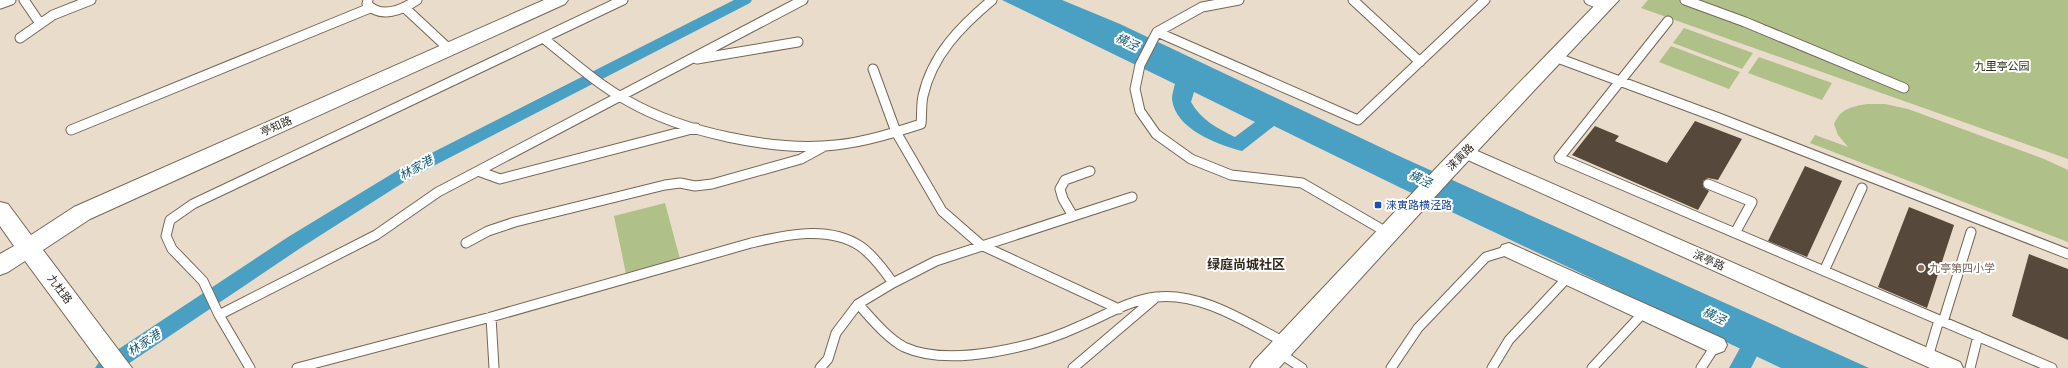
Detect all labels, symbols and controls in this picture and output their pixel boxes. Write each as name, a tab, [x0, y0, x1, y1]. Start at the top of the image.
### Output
water label: 横泾	[1113, 31, 1142, 54]
park label: 九里亭公园	[1975, 60, 2030, 72]
street label: 亭知路	[258, 114, 294, 138]
street label: 涞寅路	[1444, 141, 1476, 173]
water label: 林家港	[397, 152, 437, 183]
water label: 横泾	[1406, 168, 1435, 191]
place label: 涞寅路横泾路	[1386, 199, 1452, 211]
marker: 涞寅路横泾路	[1373, 200, 1383, 210]
street label: 滨亭路	[1691, 248, 1727, 272]
district label: 绿庭尚城社区	[1207, 257, 1285, 272]
place label: 九亭第四小学	[1929, 262, 1995, 274]
marker: 九亭第四小学	[1916, 263, 1926, 273]
street label: 九杜路	[45, 272, 75, 306]
water label: 横泾	[1700, 305, 1729, 328]
water label: 林家港	[125, 326, 165, 359]

